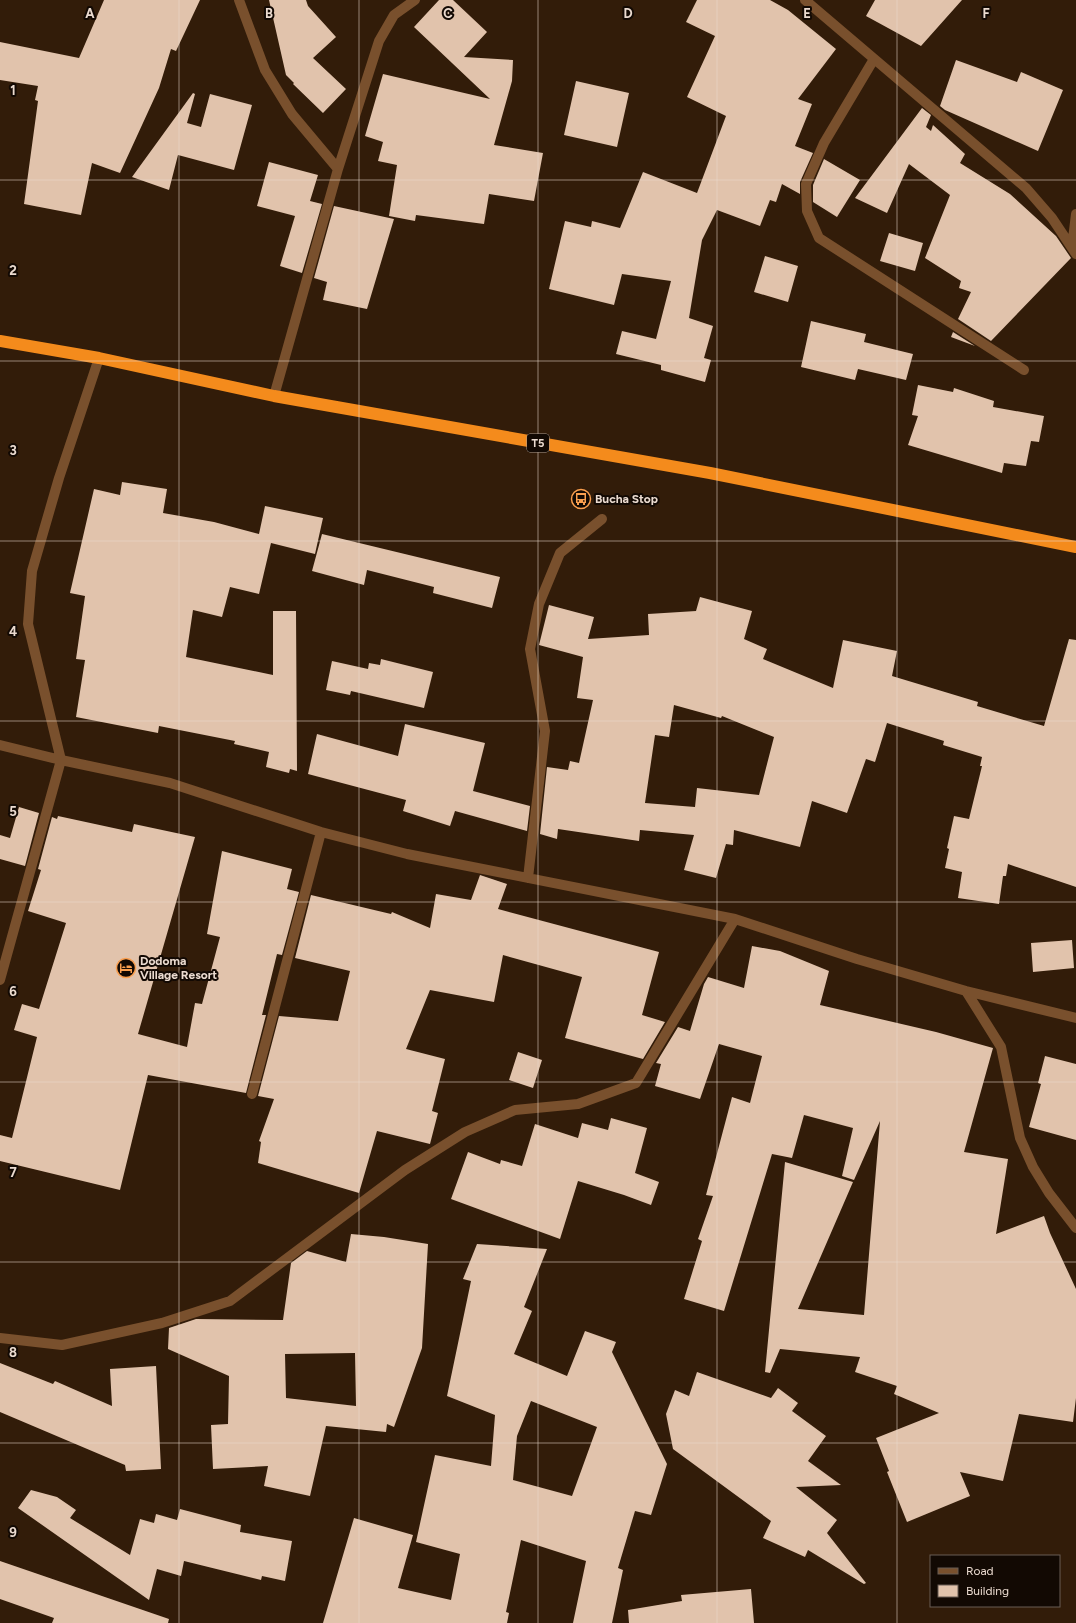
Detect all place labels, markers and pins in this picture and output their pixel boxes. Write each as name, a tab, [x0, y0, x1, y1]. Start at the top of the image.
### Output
bus stop icon: Bucha Stop	[570, 488, 592, 510]
place label: Bucha Stop	[595, 492, 658, 506]
place label: Dodoma Village Resort	[140, 954, 217, 982]
hotel icon: Dodoma Village Resort	[115, 957, 137, 979]

